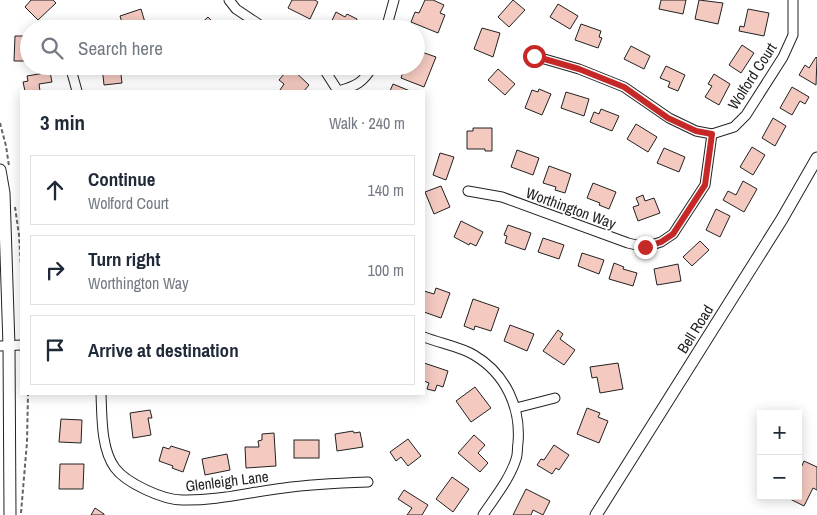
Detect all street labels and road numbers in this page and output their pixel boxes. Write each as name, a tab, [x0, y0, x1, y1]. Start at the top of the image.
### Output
street label: Wolford Court	[723, 38, 782, 113]
street label: Worthington Way	[523, 182, 620, 234]
street label: Bell Road	[672, 301, 718, 357]
street label: Glenleigh Lane	[184, 465, 270, 497]

